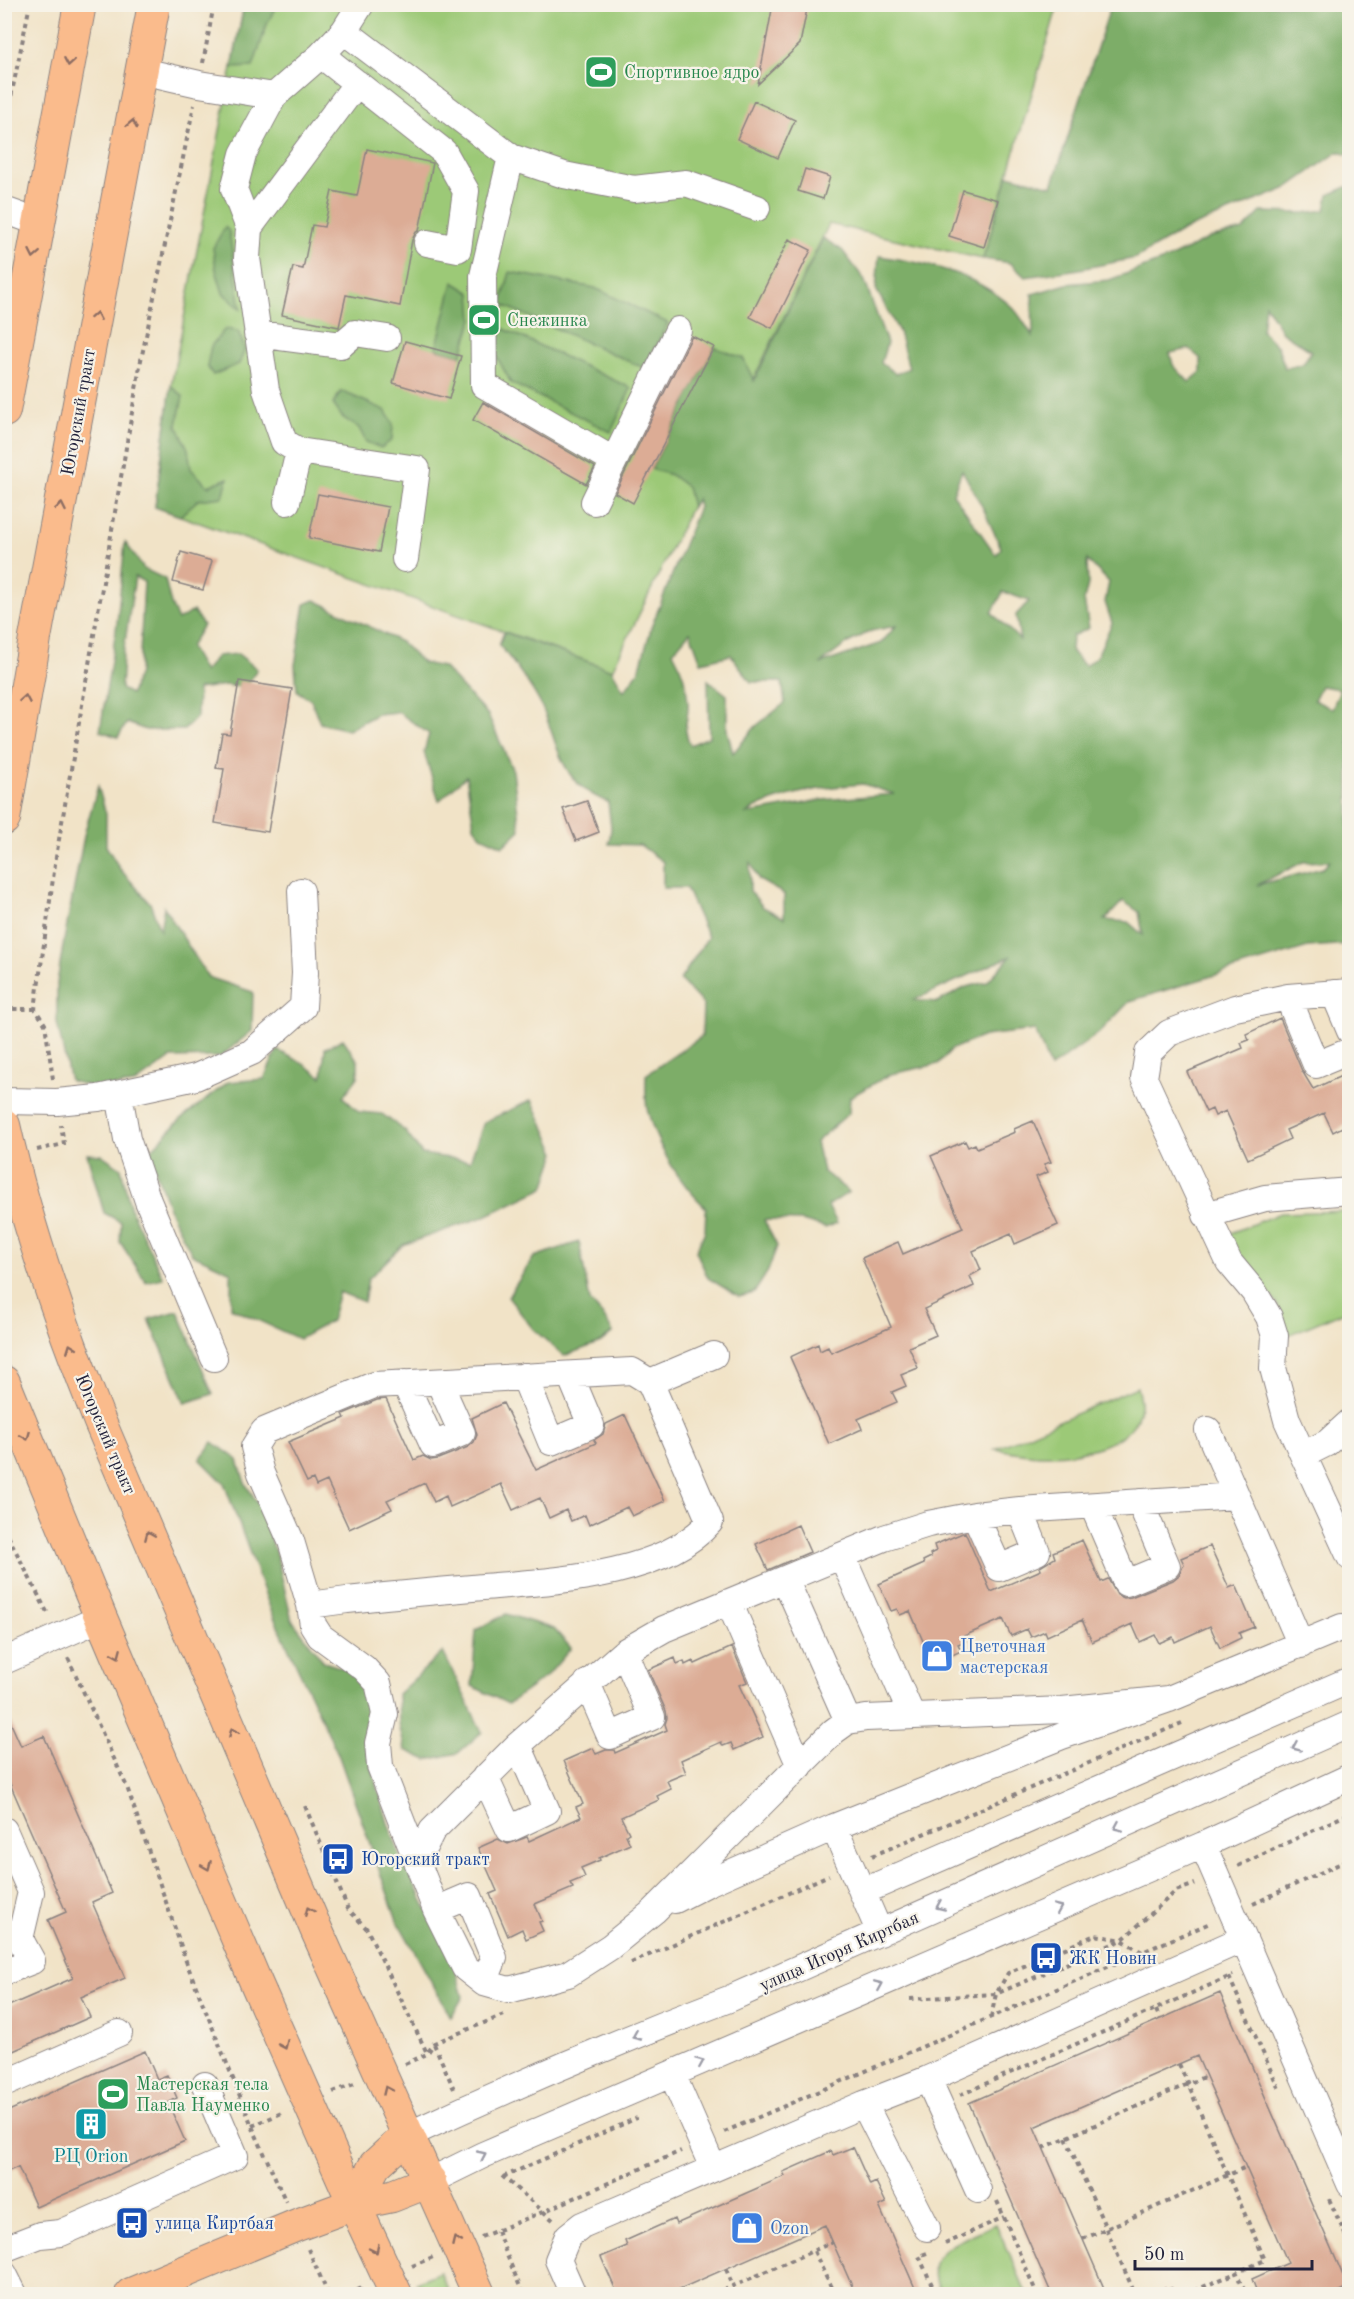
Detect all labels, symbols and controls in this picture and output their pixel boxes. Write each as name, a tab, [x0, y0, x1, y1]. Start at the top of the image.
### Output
sports icon: Спортивное ядро	[583, 54, 619, 90]
one-way arrow	[63, 57, 76, 67]
place label: Спортивное ядро	[624, 64, 760, 82]
one-way arrow	[125, 119, 138, 129]
one-way arrow	[28, 249, 41, 259]
sports icon: Снежинка	[466, 302, 502, 338]
one-way arrow	[89, 311, 102, 321]
place label: Снежинка	[507, 312, 588, 330]
street label: Югорский тракт	[59, 347, 99, 477]
one-way arrow	[54, 503, 67, 513]
one-way arrow	[18, 694, 30, 704]
one-way arrow	[65, 1344, 78, 1354]
street label: Югорский тракт	[72, 1372, 139, 1497]
one-way arrow	[19, 1430, 31, 1441]
one-way arrow	[144, 1530, 156, 1541]
shop icon: Цветочная мастерская	[919, 1638, 955, 1674]
place label: Цветочная мастерская	[960, 1638, 1048, 1677]
one-way arrow	[110, 1648, 122, 1659]
one-way arrow	[228, 1727, 240, 1738]
one-way arrow	[1291, 1740, 1302, 1752]
one-way arrow	[1113, 1820, 1124, 1832]
bus stop icon: Югорский тракт	[320, 1841, 356, 1877]
place label: Югорский тракт	[361, 1851, 490, 1869]
one-way arrow	[200, 1860, 212, 1871]
one-way arrow	[935, 1899, 946, 1911]
one-way arrow	[1052, 1903, 1063, 1915]
one-way arrow	[304, 1907, 316, 1918]
street label: улица Игоря Киртбая	[757, 1909, 922, 1995]
bus stop icon: ЖК Новин	[1028, 1940, 1064, 1976]
place label: ЖК Новин	[1069, 1950, 1157, 1968]
one-way arrow	[873, 1980, 884, 1992]
one-way arrow	[631, 2029, 642, 2041]
one-way arrow	[277, 2039, 289, 2050]
one-way arrow	[694, 2057, 705, 2069]
sports icon: Мастерская тела Павла Науменко	[95, 2076, 131, 2112]
place label: Мастерская тела Павла Науменко	[136, 2076, 270, 2115]
one-way arrow	[383, 2085, 395, 2096]
building icon: РЦ Orion	[73, 2106, 109, 2142]
place label: РЦ Orion	[53, 2148, 129, 2166]
one-way arrow	[476, 2151, 487, 2163]
bus stop icon: улица Киртбая	[114, 2205, 150, 2241]
shop icon: Ozon	[729, 2210, 765, 2246]
place label: улица Киртбая	[155, 2215, 274, 2233]
place label: Ozon	[770, 2220, 809, 2238]
scale bar	[1135, 2233, 1312, 2271]
one-way arrow	[452, 2236, 464, 2247]
one-way arrow	[367, 2243, 379, 2254]
text: 50 m	[1144, 2246, 1184, 2264]

